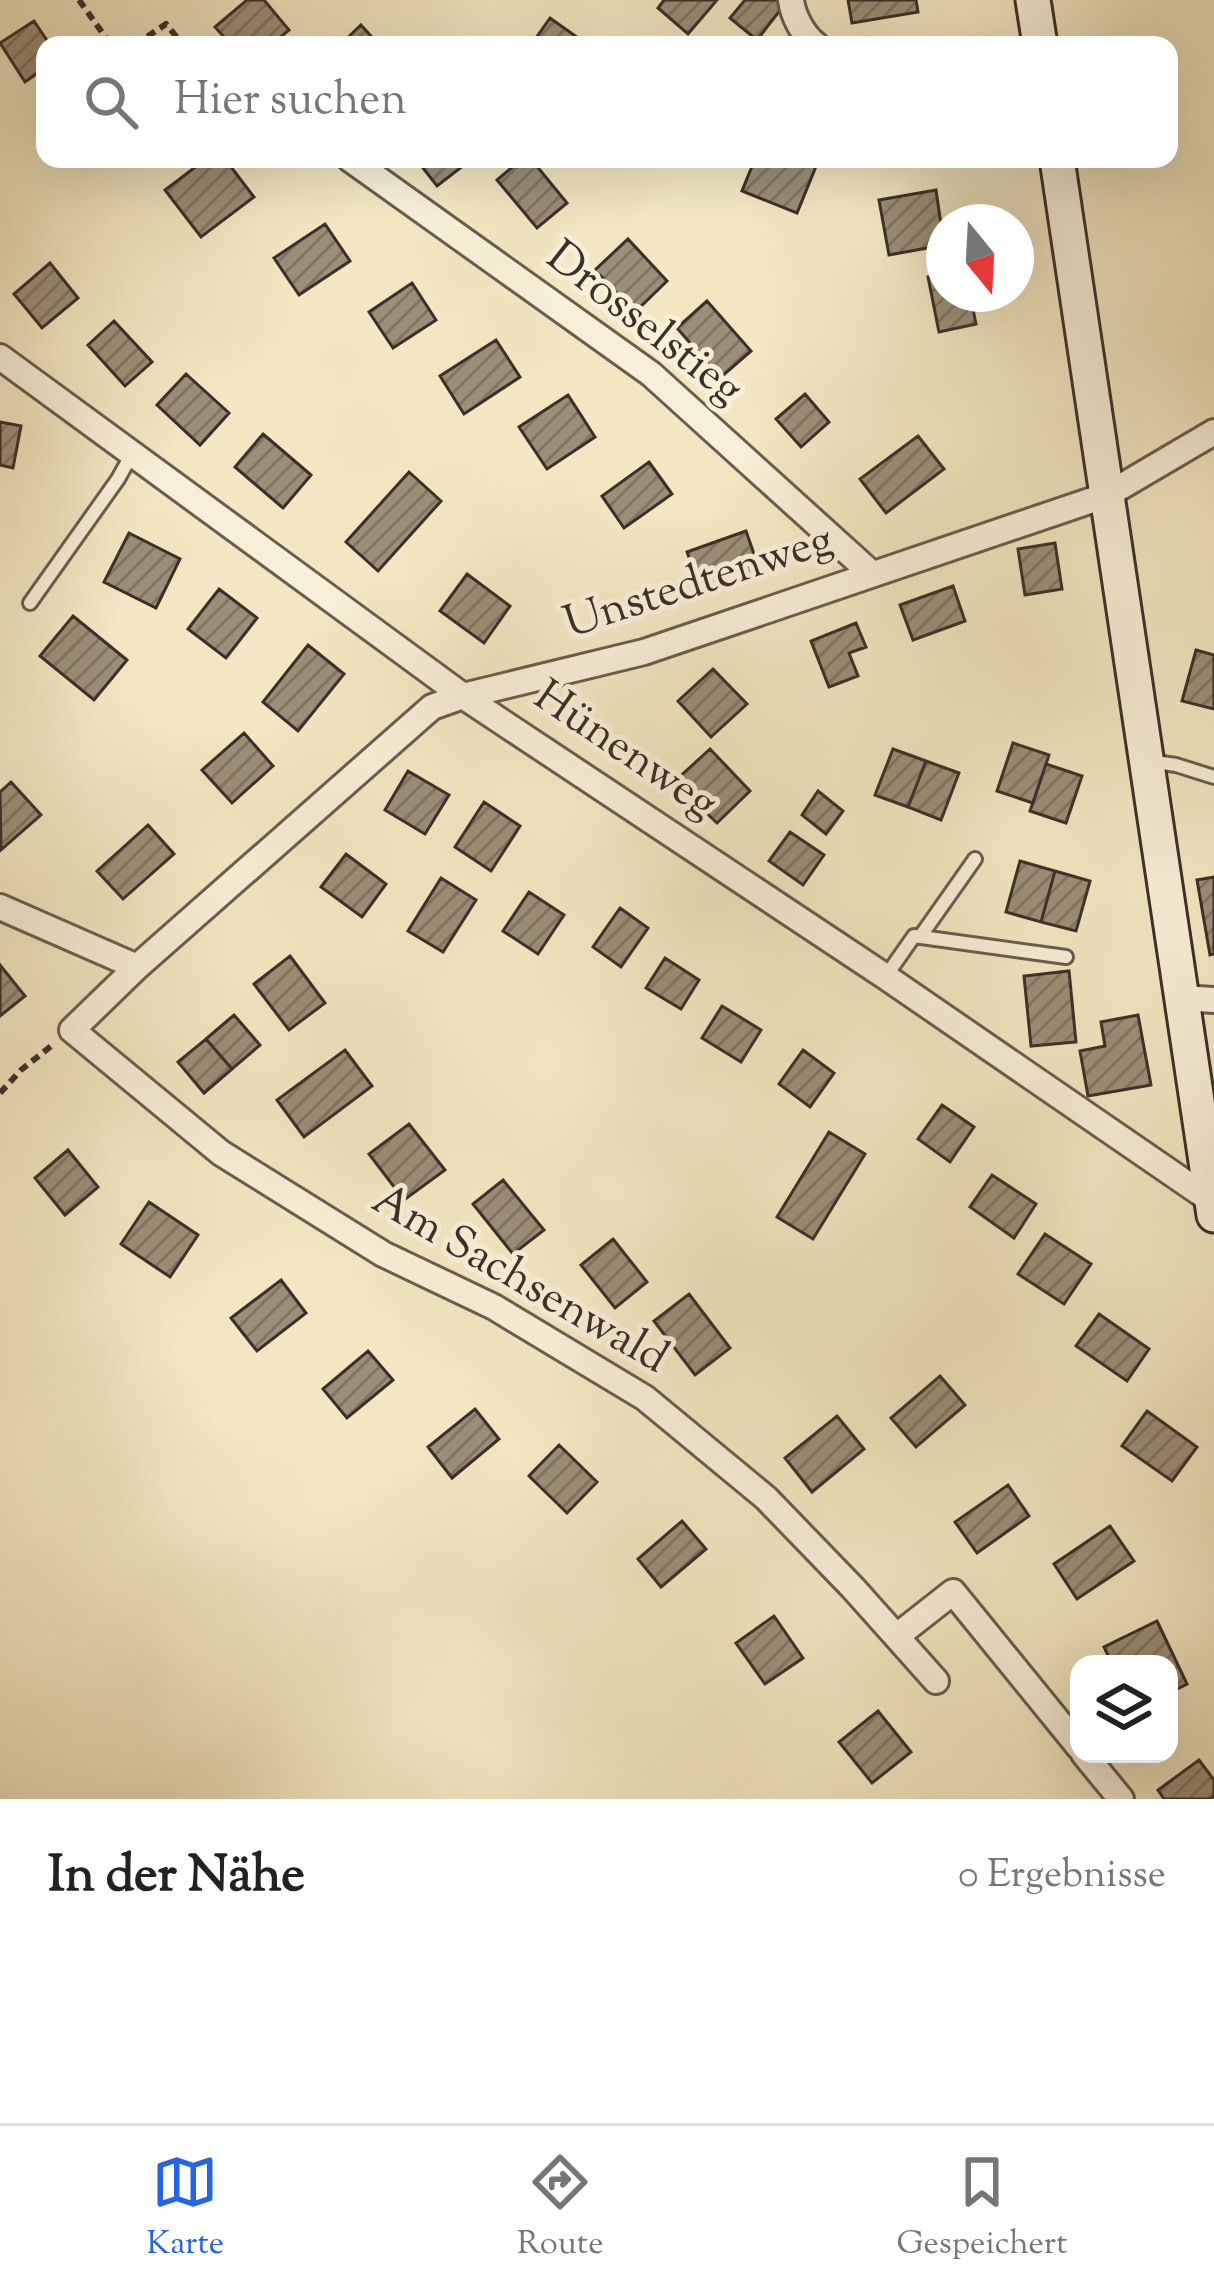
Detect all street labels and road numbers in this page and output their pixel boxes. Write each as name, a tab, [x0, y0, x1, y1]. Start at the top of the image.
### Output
street label: Drosselstieg	[531, 227, 755, 423]
street label: Unstedtenweg	[556, 510, 842, 658]
street label: Hünenweg	[519, 667, 729, 837]
street label: Am Sachsenwald	[359, 1170, 679, 1392]

